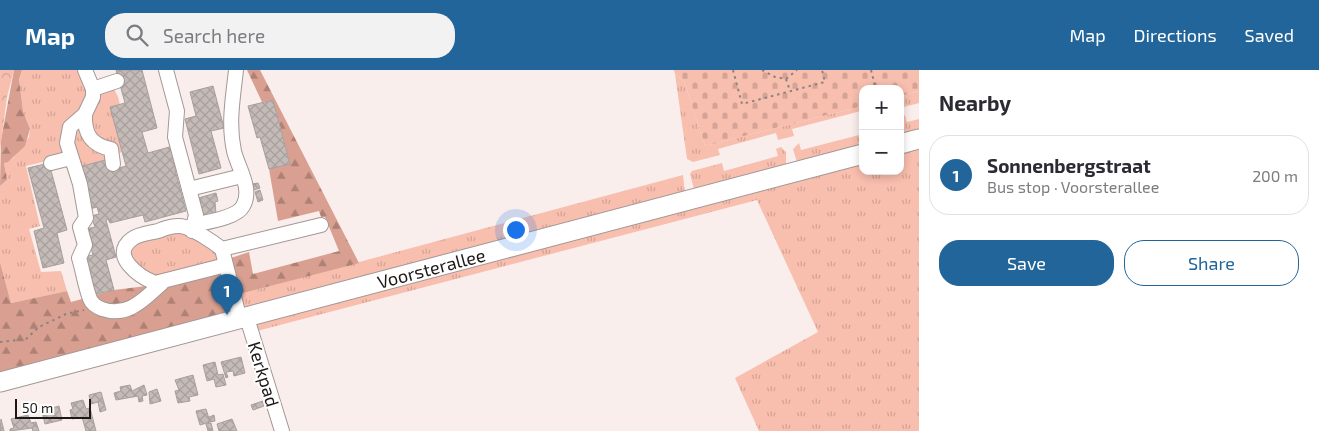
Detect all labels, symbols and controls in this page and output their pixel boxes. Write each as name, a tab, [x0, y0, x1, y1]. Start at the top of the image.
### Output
search box	[105, 13, 455, 58]
text: Map	[25, 21, 75, 50]
icon: search	[123, 21, 151, 49]
text: Search here	[163, 24, 265, 47]
text: Map	[1069, 24, 1106, 46]
text: Directions	[1134, 24, 1217, 46]
text: Saved	[1245, 24, 1294, 46]
map controls	[859, 85, 904, 175]
button: +	[859, 85, 904, 130]
text: Nearby	[939, 90, 1011, 115]
button: −	[859, 130, 904, 175]
text: Sonnenbergstraat	[987, 154, 1151, 177]
text: 1	[953, 166, 959, 185]
text: 200 m	[1252, 166, 1298, 185]
text: Bus stop · Voorsterallee	[987, 177, 1159, 196]
your location	[503, 217, 529, 243]
button: Save	[939, 240, 1114, 286]
button: Share	[1124, 240, 1299, 286]
street label: Voorsterallee	[375, 243, 488, 293]
pin: 1	[211, 274, 243, 315]
street label: Kerkpad	[244, 339, 284, 409]
scale bar	[15, 396, 91, 419]
text: 50 m	[22, 399, 53, 416]

